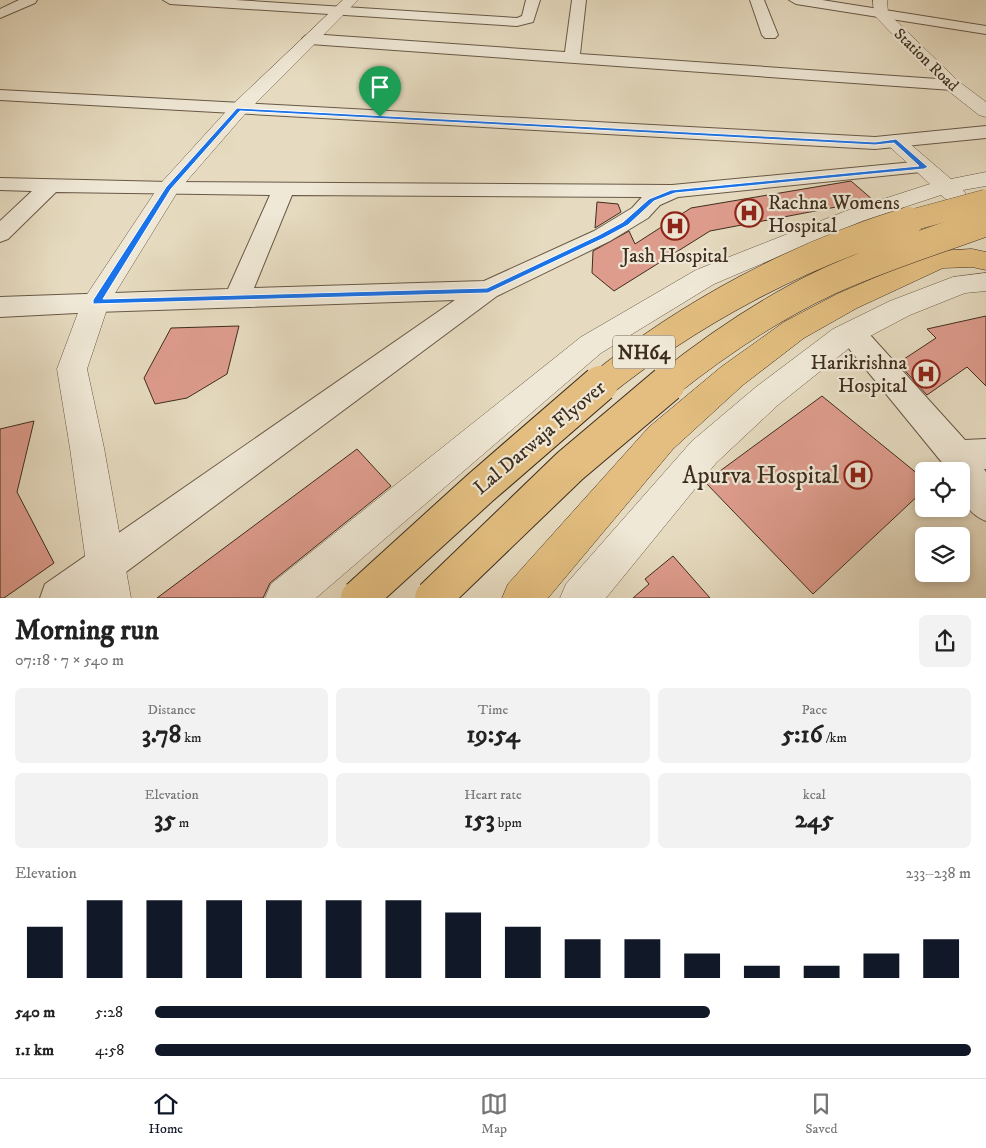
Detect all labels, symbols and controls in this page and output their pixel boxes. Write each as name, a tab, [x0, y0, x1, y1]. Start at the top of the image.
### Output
street label: Station Road	[890, 24, 963, 95]
pin	[359, 66, 401, 117]
icon: arrive	[366, 73, 394, 101]
place label: Rachna Womens Hospital	[768, 191, 900, 239]
hospital icon: Rachna Womens Hospital	[734, 198, 764, 228]
hospital icon: Jash Hospital	[660, 211, 690, 241]
place label: Jash Hospital	[620, 244, 728, 269]
road number: NH64	[613, 336, 675, 368]
place label: Harikrishna Hospital	[810, 351, 908, 399]
hospital icon: Harikrishna Hospital	[911, 359, 941, 389]
street label: Lal Darwaja Flyover	[469, 375, 612, 501]
hospital icon: Apurva Hospital	[843, 460, 873, 490]
place label: Apurva Hospital	[682, 461, 840, 491]
map controls	[915, 462, 970, 582]
button: locate	[915, 462, 970, 517]
button: layers	[915, 527, 970, 582]
text: Morning run	[15, 613, 159, 648]
button: share	[919, 615, 971, 667]
text: 07:18 · 7 × 540 m	[15, 650, 124, 670]
text: Distance	[148, 701, 196, 719]
text: Time	[478, 701, 508, 719]
text: Pace	[801, 701, 827, 719]
text: 3.78	[142, 719, 181, 750]
text: 19:54	[466, 719, 520, 750]
text: 5:16	[782, 719, 823, 750]
text: km	[181, 729, 202, 747]
text: /km	[823, 729, 847, 747]
text: Elevation	[145, 786, 199, 804]
text: Heart rate	[464, 786, 522, 804]
text: kcal	[803, 786, 826, 804]
text: 35	[154, 804, 176, 835]
text: 153	[464, 804, 495, 835]
text: 245	[795, 804, 834, 835]
text: m	[176, 814, 189, 832]
text: bpm	[495, 814, 522, 832]
text: Elevation	[15, 863, 77, 883]
text: 233–238 m	[905, 863, 971, 883]
text: 540 m	[15, 1002, 55, 1022]
text: 5:28	[95, 1002, 123, 1022]
text: 1.1 km	[15, 1040, 54, 1060]
text: 4:58	[95, 1040, 124, 1060]
tab: Home	[149, 1090, 183, 1138]
tab: Map	[480, 1090, 508, 1138]
tab: Saved	[805, 1090, 837, 1138]

